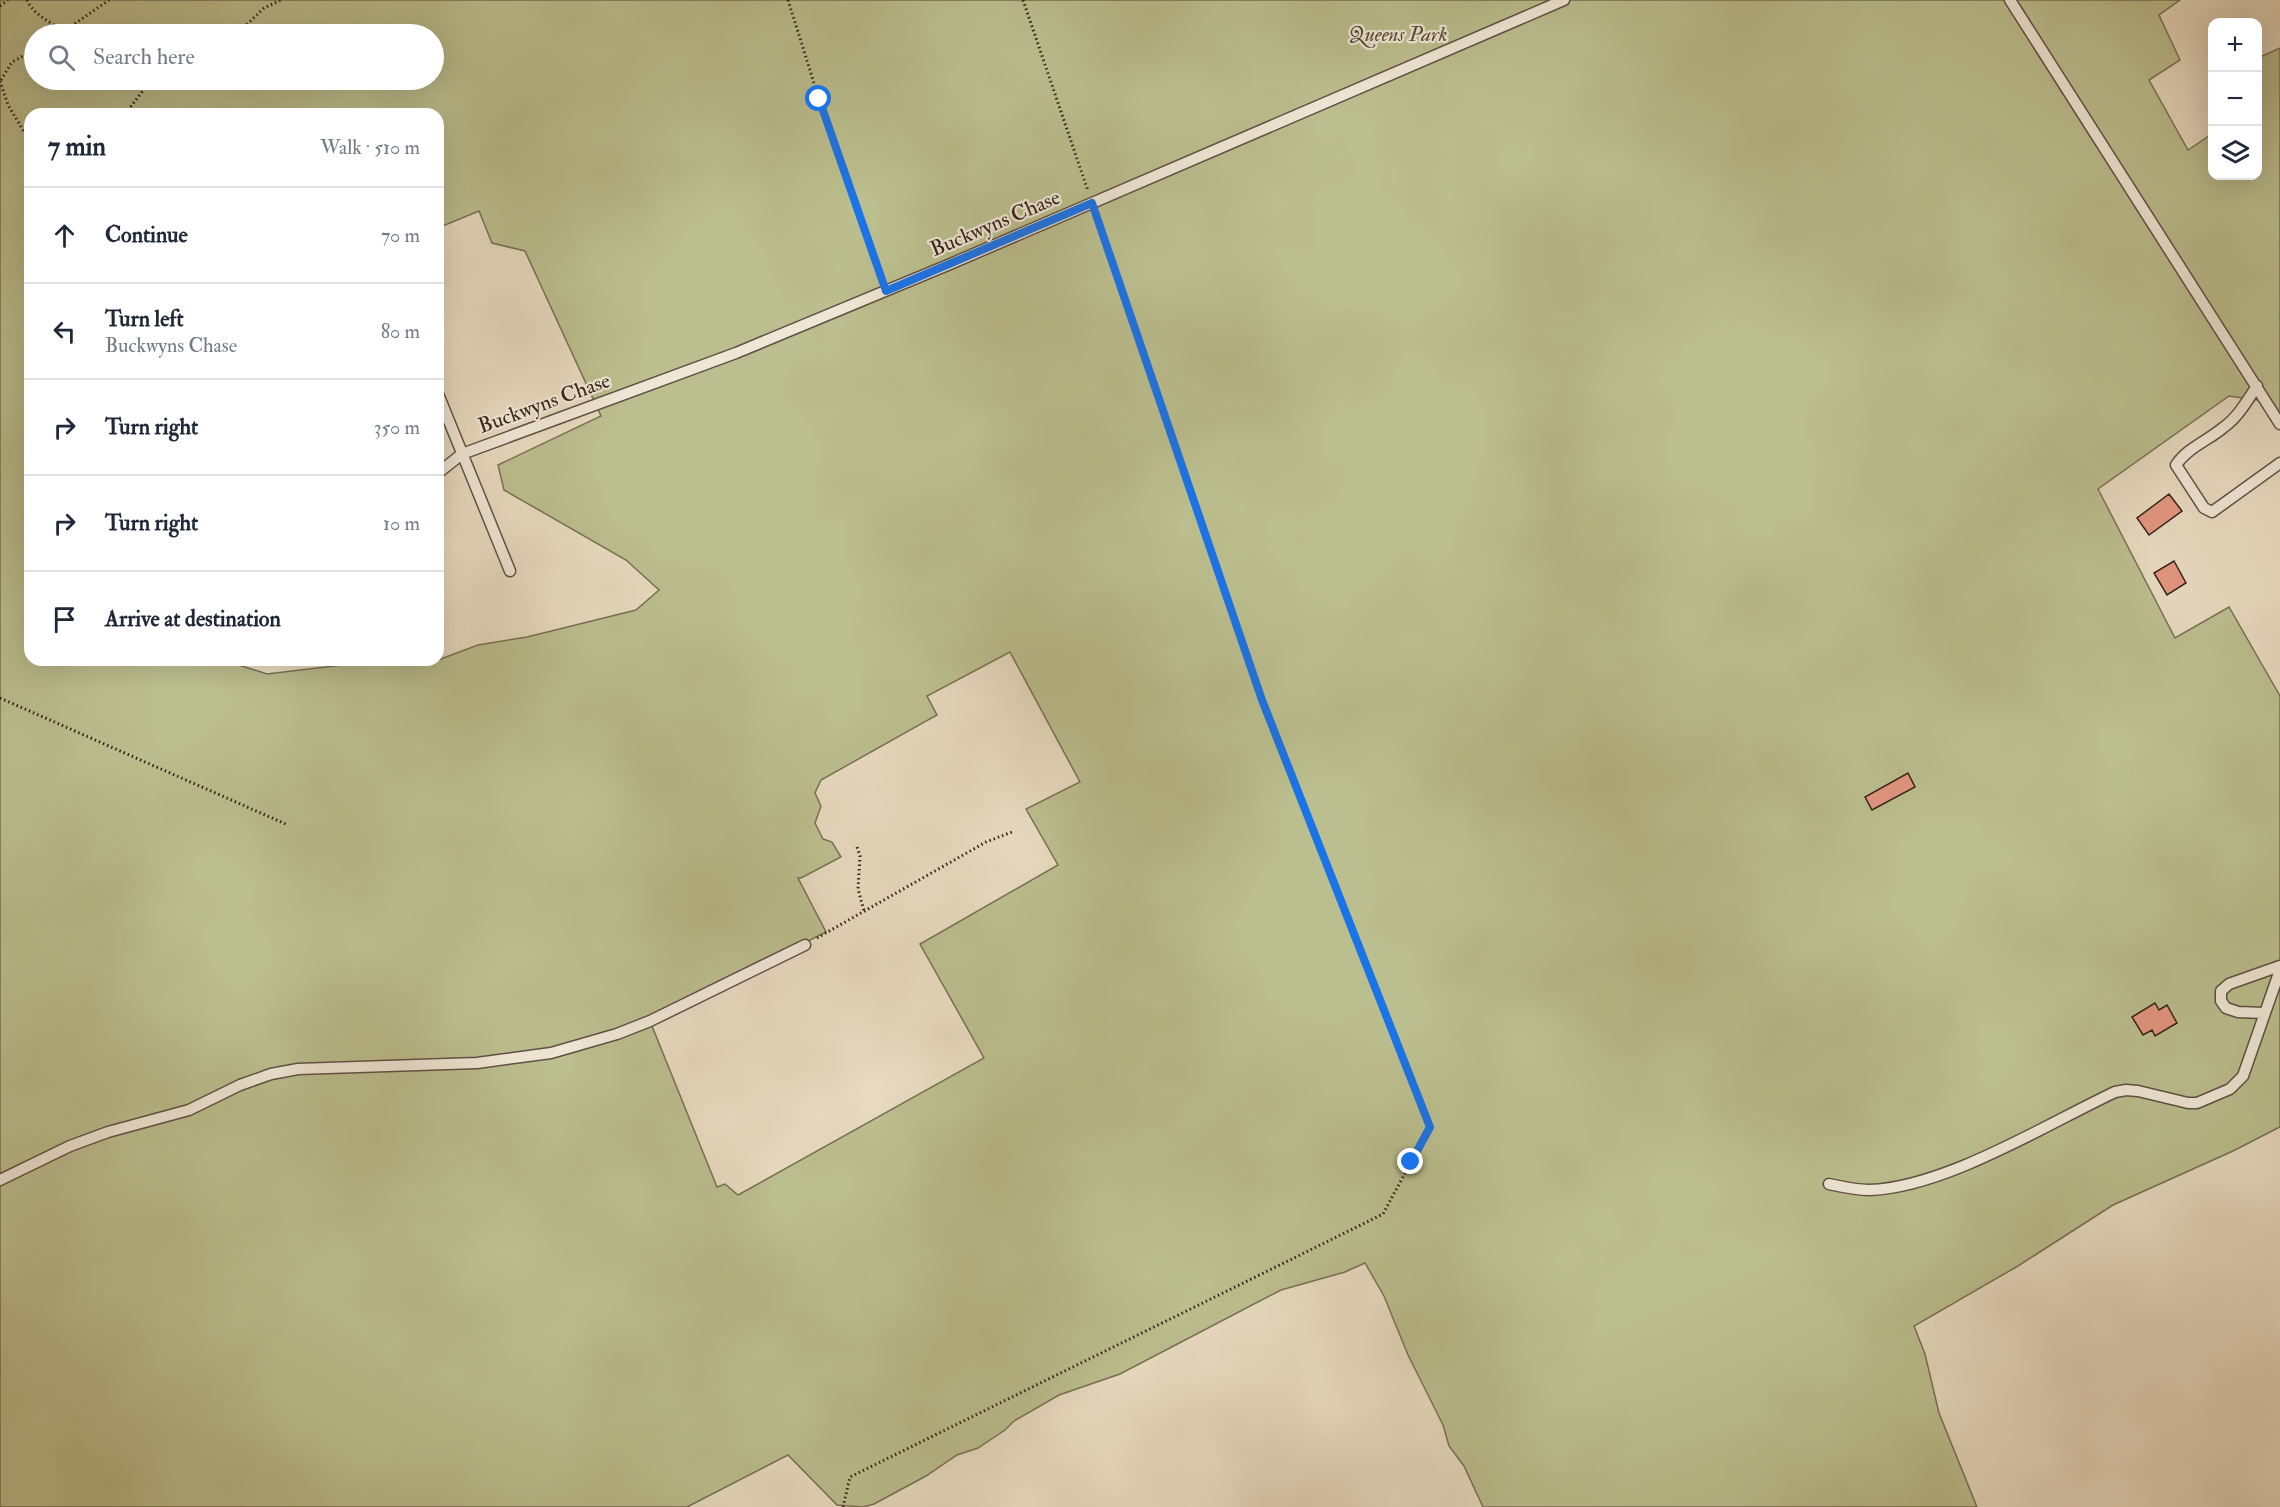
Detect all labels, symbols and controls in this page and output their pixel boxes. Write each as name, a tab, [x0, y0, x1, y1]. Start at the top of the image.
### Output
map controls	[2208, 18, 2262, 180]
button: +	[2208, 18, 2262, 72]
park label: Queens Park	[1349, 21, 1447, 48]
search box	[24, 24, 444, 90]
icon: search	[45, 41, 78, 74]
text: Search here	[93, 43, 195, 71]
button: −	[2208, 72, 2262, 126]
route start	[805, 85, 831, 111]
button: layers	[2208, 126, 2262, 180]
text: 7 min	[48, 131, 106, 163]
text: Walk · 510 m	[320, 135, 420, 160]
street label: Buckwyns Chase	[926, 184, 1064, 263]
icon: ahead	[48, 219, 81, 252]
text: Continue	[105, 221, 188, 249]
text: 70 m	[381, 223, 420, 248]
text: Turn left	[105, 305, 184, 333]
icon: left	[48, 315, 81, 348]
text: 80 m	[381, 319, 420, 344]
text: Buckwyns Chase	[105, 333, 237, 358]
street label: Buckwyns Chase	[474, 367, 614, 440]
icon: right	[48, 411, 81, 444]
text: Turn right	[105, 413, 198, 441]
text: 350 m	[374, 415, 420, 440]
icon: right	[48, 507, 81, 540]
text: Turn right	[105, 509, 198, 537]
text: 10 m	[383, 511, 420, 536]
icon: arrive	[48, 603, 81, 636]
text: Arrive at destination	[105, 605, 281, 633]
route end	[1397, 1148, 1423, 1174]

